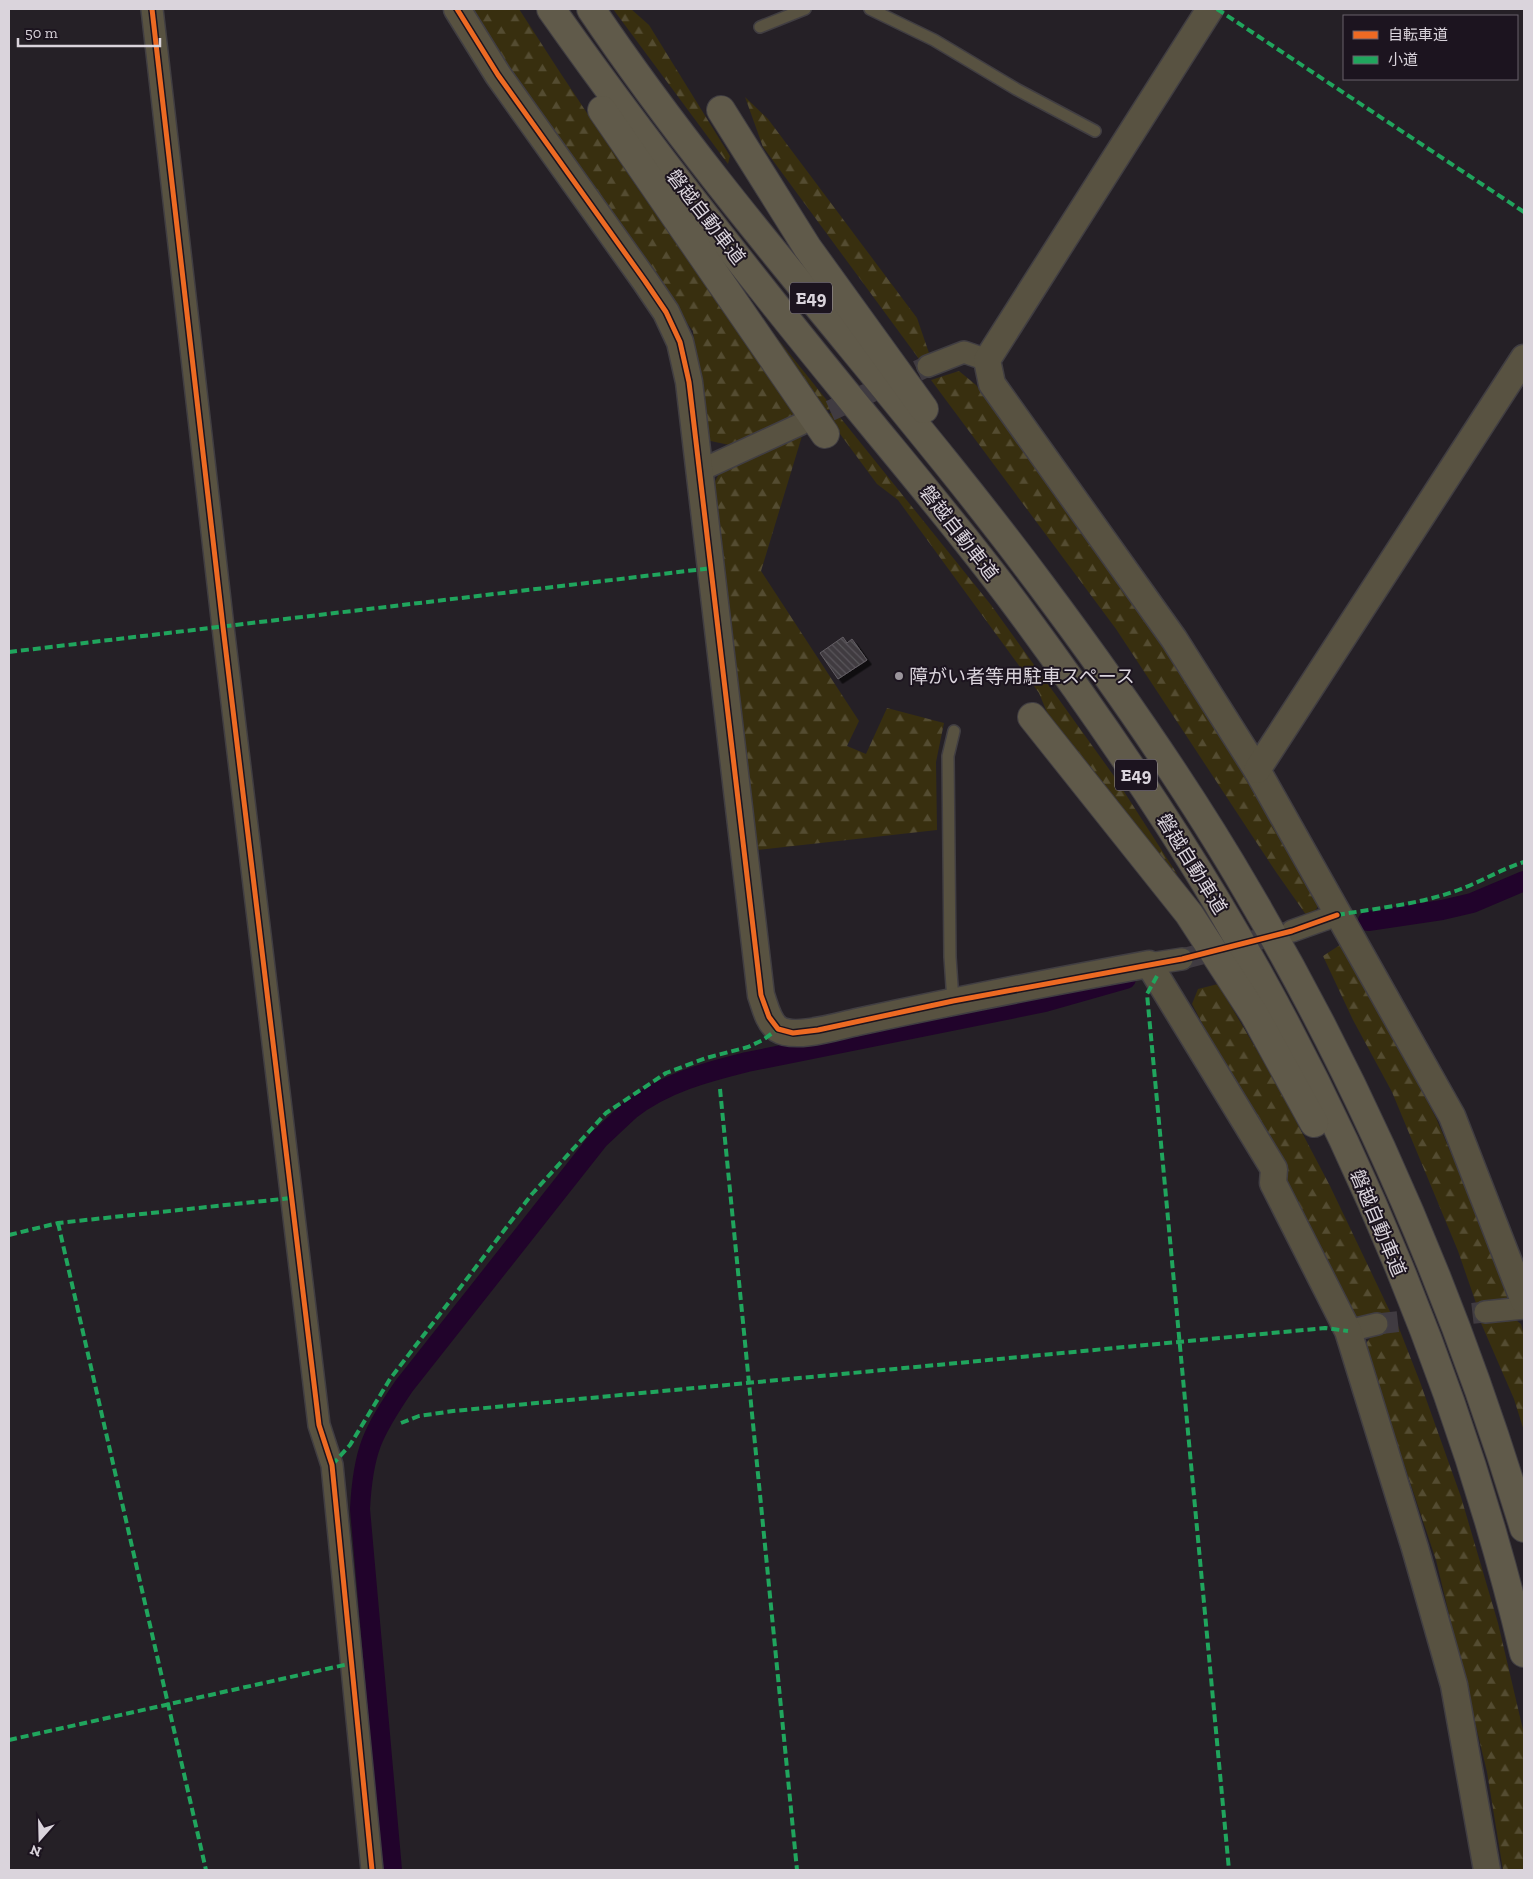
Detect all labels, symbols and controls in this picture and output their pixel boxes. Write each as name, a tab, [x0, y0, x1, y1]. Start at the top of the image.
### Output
scale bar	[18, 15, 160, 47]
legend	[1343, 15, 1518, 80]
text: 50 m	[25, 24, 58, 42]
text: 自転車道	[1388, 26, 1448, 44]
text: 小道	[1388, 51, 1418, 69]
street label: 磐越自動車道	[662, 165, 750, 269]
road number: E49	[790, 282, 832, 314]
street label: 磐越自動車道	[915, 481, 1003, 585]
place label: 障がい者等用駐車スペース	[909, 665, 1135, 688]
marker: 障がい者等用駐車スペース	[893, 670, 905, 682]
road number: E49	[1115, 760, 1157, 790]
street label: 磐越自動車道	[1152, 810, 1232, 918]
street label: 磐越自動車道	[1345, 1166, 1411, 1280]
north arrow	[15, 1814, 65, 1864]
text: N	[27, 1841, 44, 1861]

